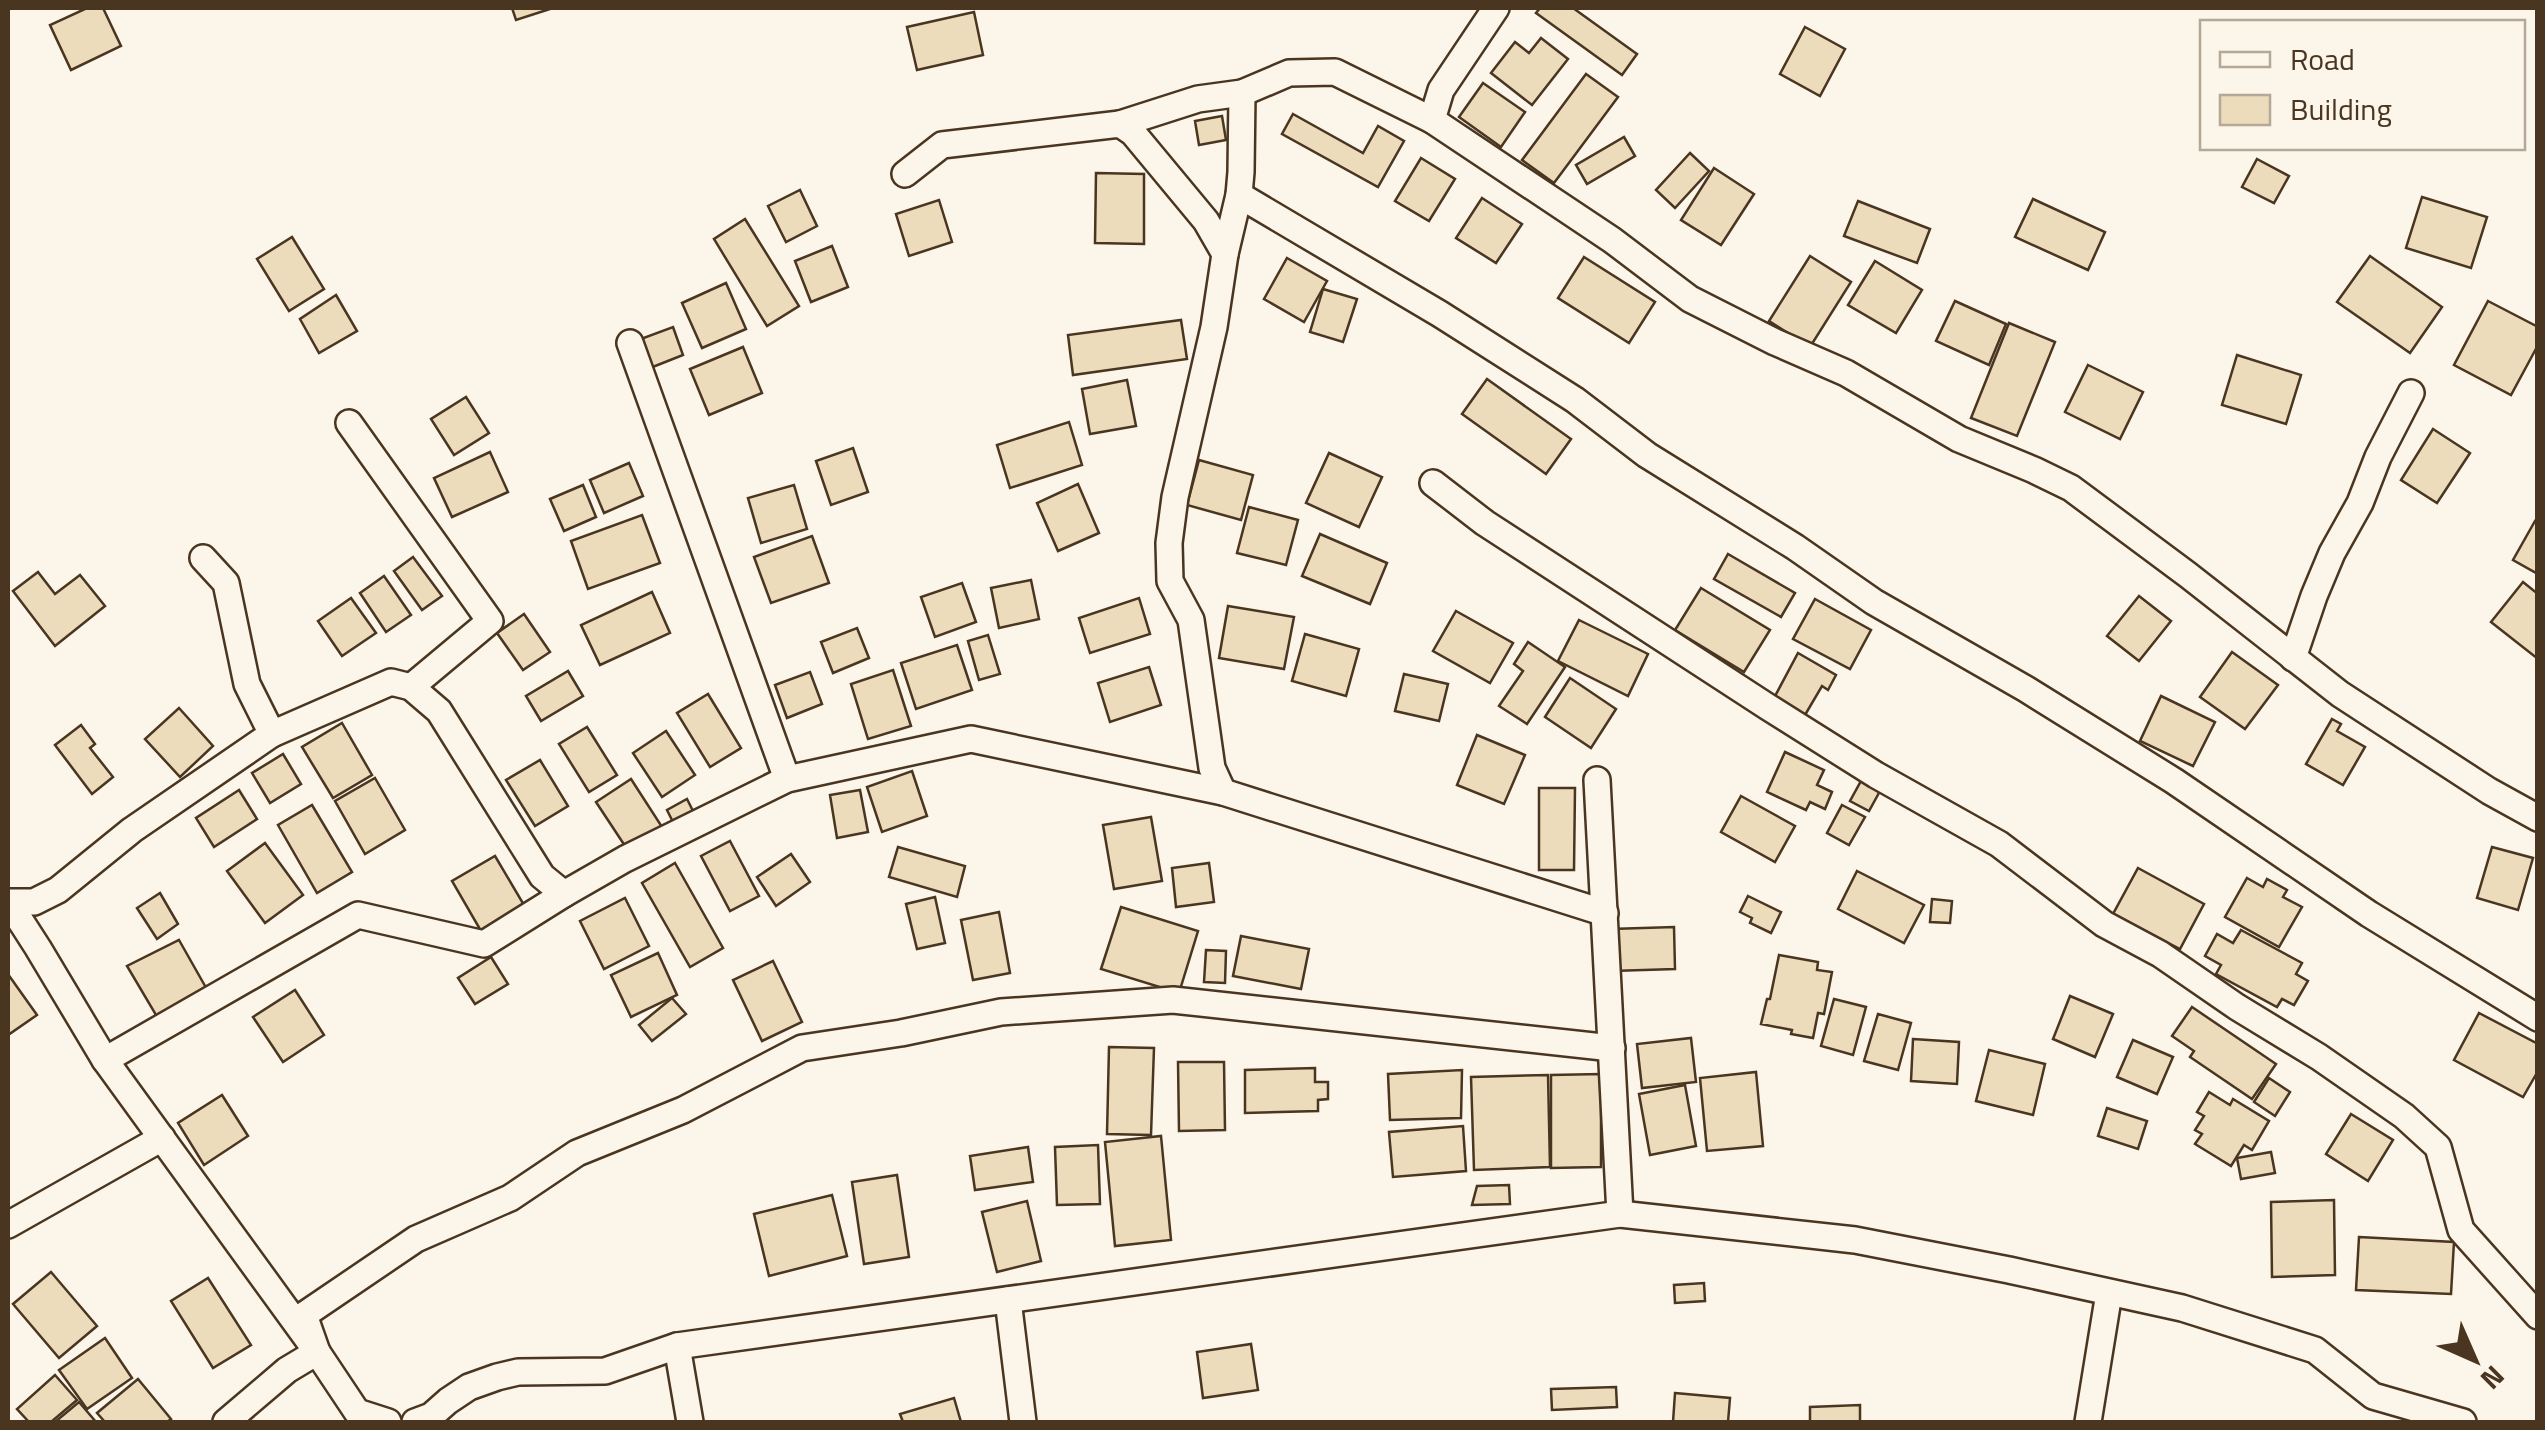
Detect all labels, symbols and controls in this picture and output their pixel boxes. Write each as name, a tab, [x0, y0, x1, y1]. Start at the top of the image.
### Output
legend	[2200, 20, 2525, 150]
text: Road	[2290, 36, 2355, 82]
text: Building	[2290, 86, 2392, 132]
north arrow	[2425, 1310, 2525, 1410]
text: N	[2471, 1356, 2515, 1400]

